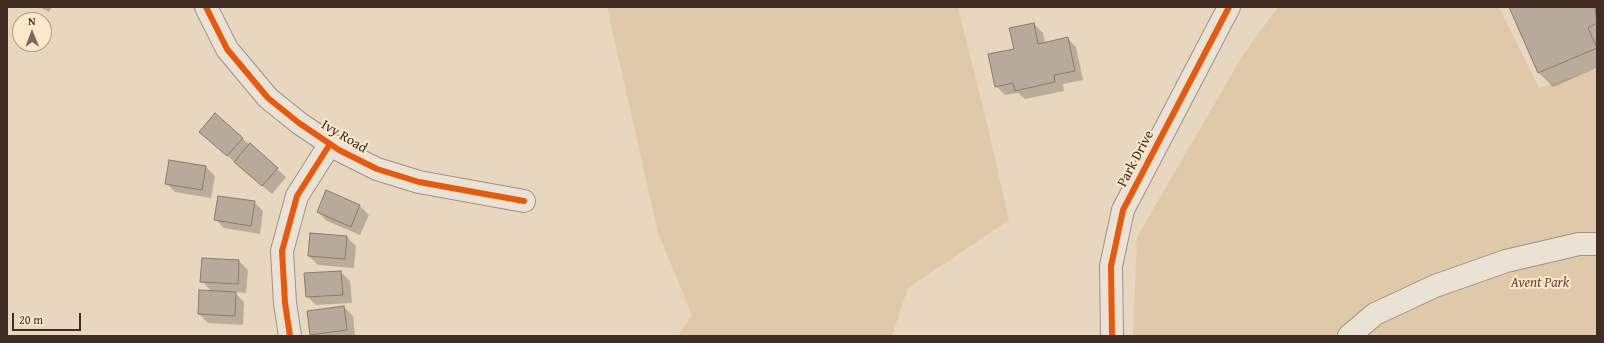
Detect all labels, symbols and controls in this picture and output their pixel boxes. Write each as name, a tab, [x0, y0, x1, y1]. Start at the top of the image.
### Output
north arrow	[12, 12, 52, 52]
text: N	[28, 13, 36, 29]
street label: Ivy Road	[318, 117, 370, 157]
street label: Park Drive	[1114, 128, 1158, 190]
park label: Avent Park	[1511, 275, 1569, 291]
scale bar	[14, 305, 83, 331]
text: 20 m	[19, 311, 43, 328]

